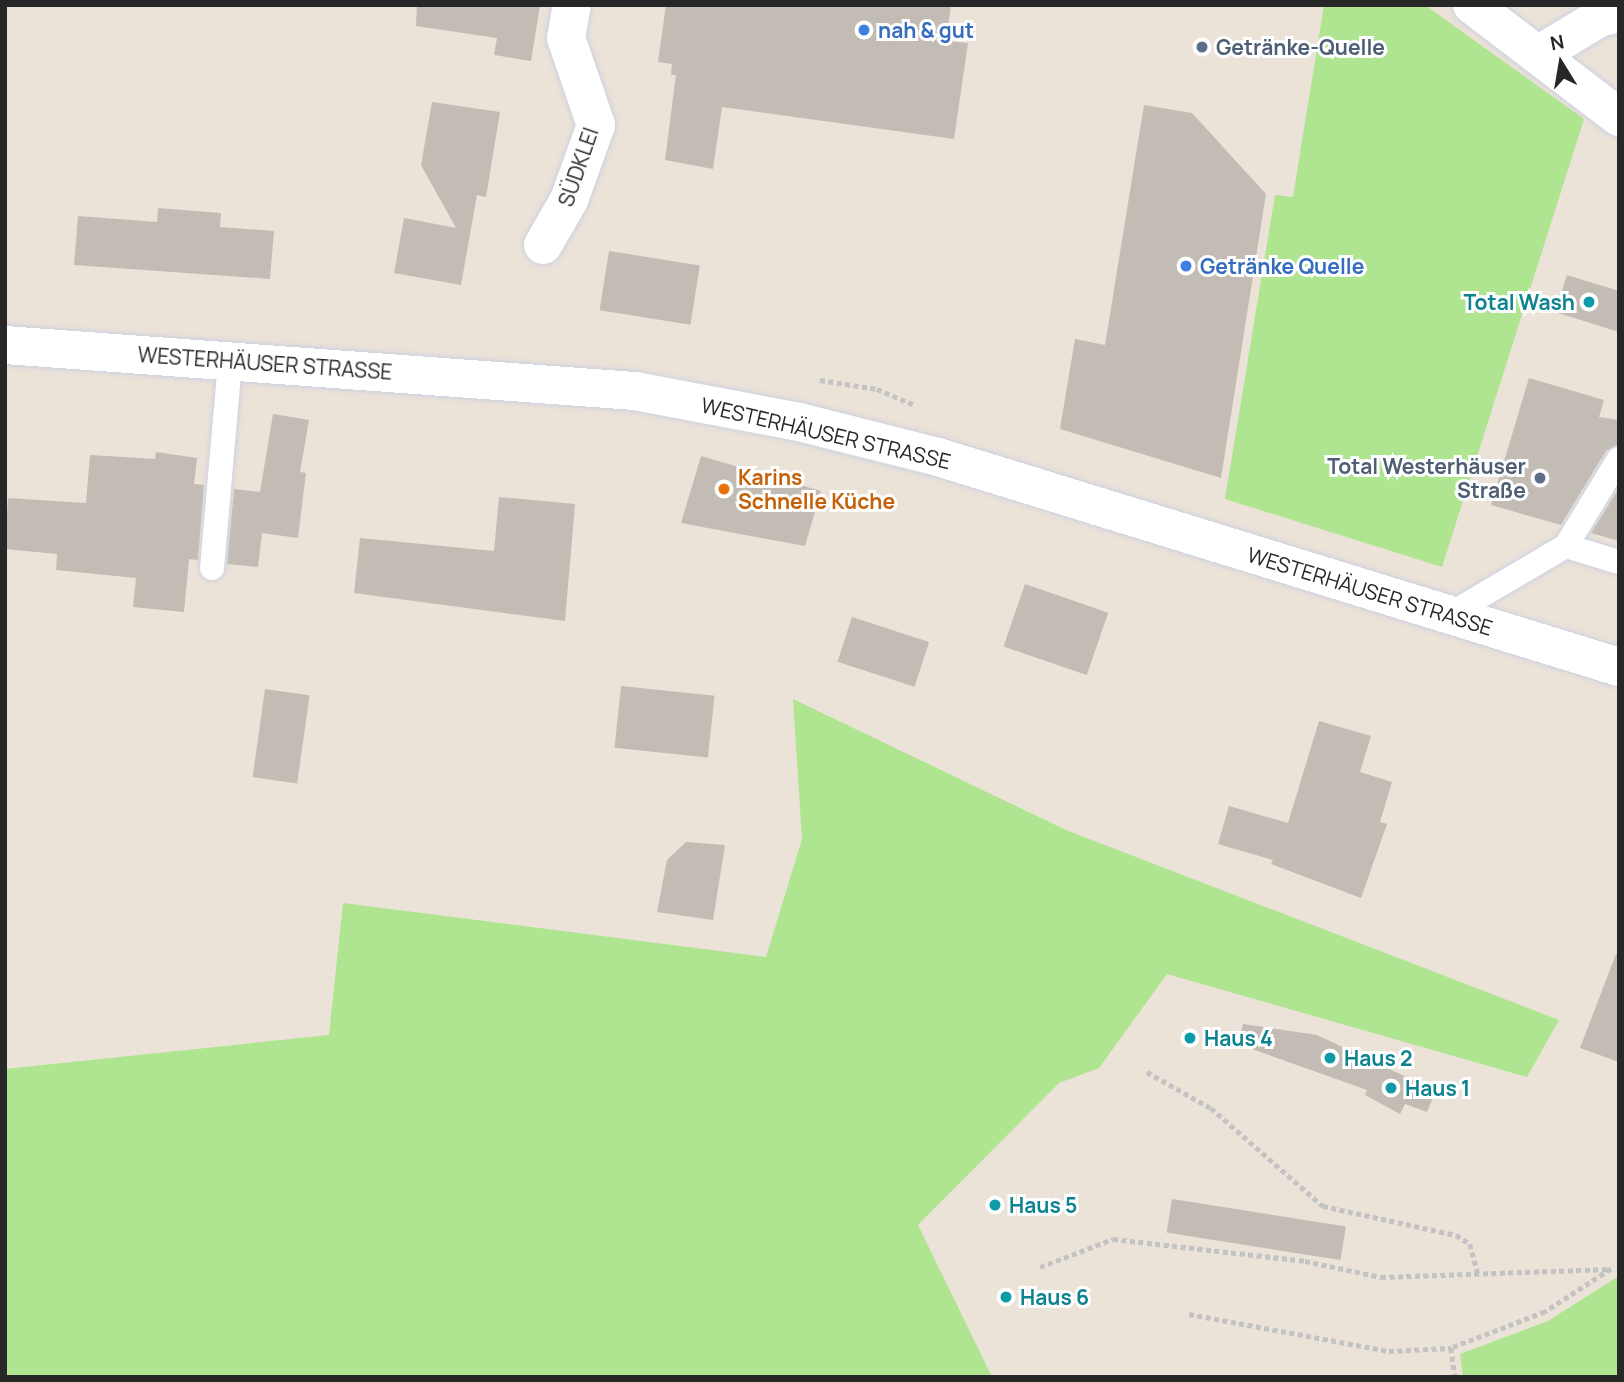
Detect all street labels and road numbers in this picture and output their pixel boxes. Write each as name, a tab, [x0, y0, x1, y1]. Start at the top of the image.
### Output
street label: SÜDKLEI	[553, 124, 603, 210]
street label: WESTERHÄUSER STRASSE	[137, 342, 393, 384]
street label: WESTERHÄUSER STRASSE	[699, 392, 953, 474]
street label: WESTERHÄUSER STRASSE	[1244, 542, 1496, 640]

